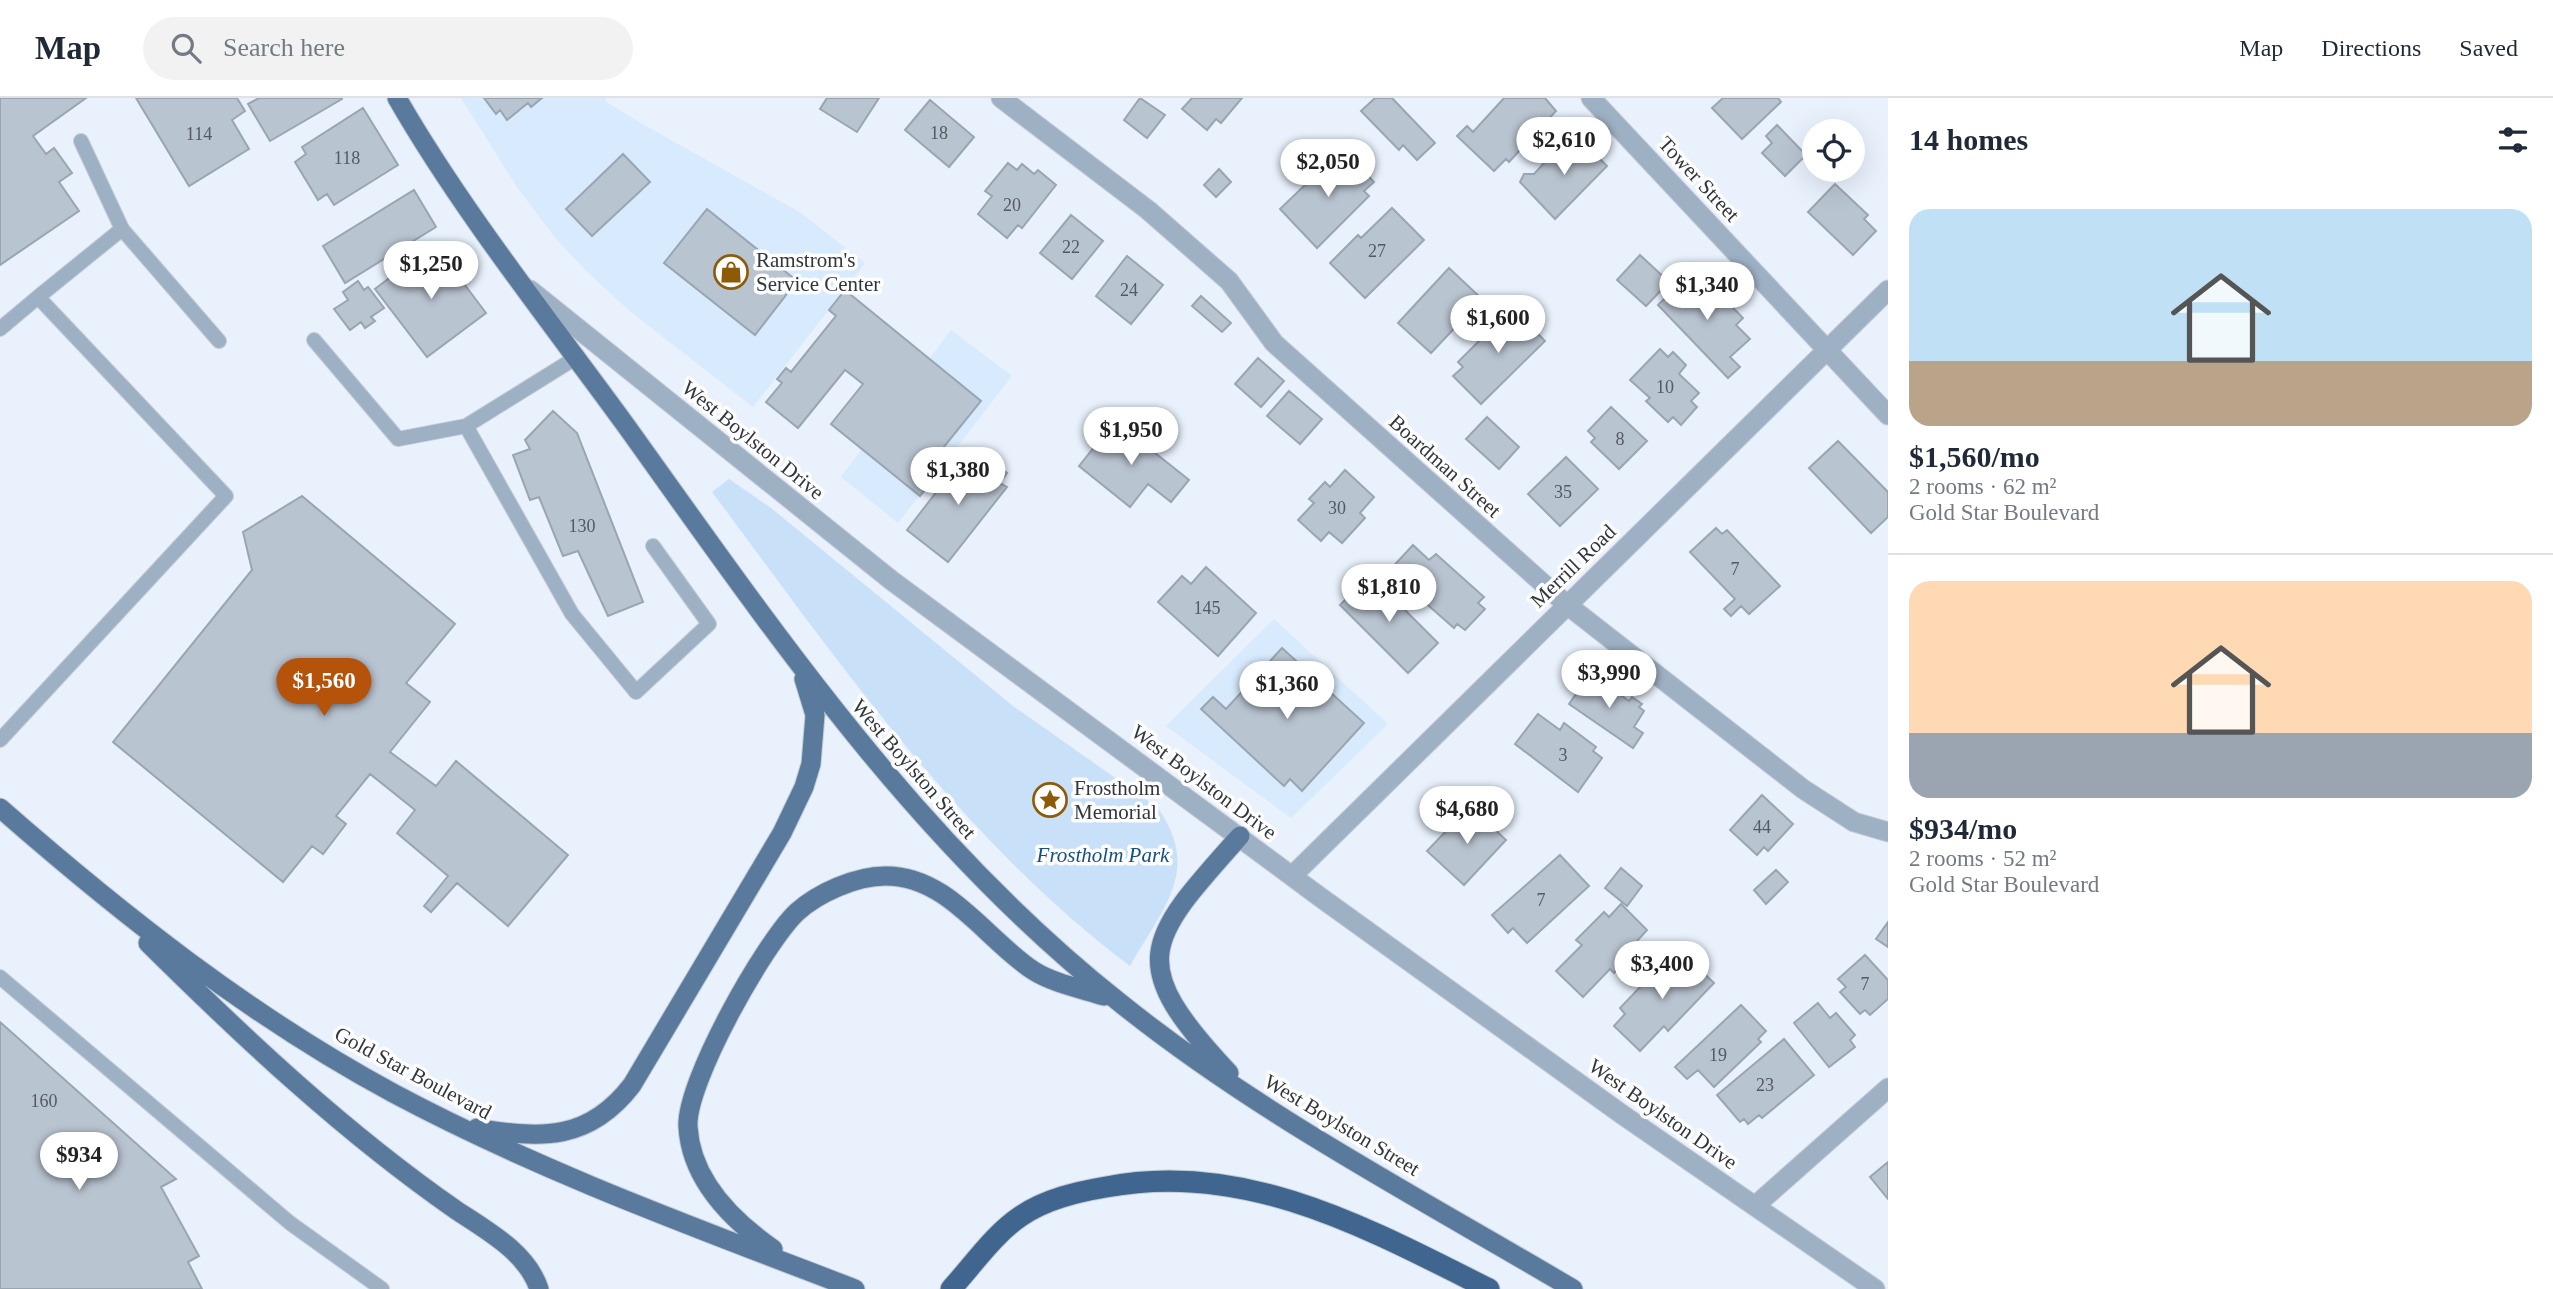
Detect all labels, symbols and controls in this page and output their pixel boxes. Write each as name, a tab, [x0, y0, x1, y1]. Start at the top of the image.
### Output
search box	[143, 17, 633, 80]
icon: search	[167, 29, 205, 67]
text: Map	[35, 30, 101, 66]
text: Search here	[223, 33, 345, 62]
text: Map	[2239, 35, 2283, 61]
text: Directions	[2321, 35, 2421, 61]
text: Saved	[2459, 35, 2518, 61]
pin: $2,610	[1507, 118, 1621, 177]
map controls	[1802, 119, 1865, 182]
button: locate	[1802, 119, 1865, 182]
icon: filters	[2494, 121, 2532, 159]
house number: 18	[930, 123, 948, 143]
text: 14 homes	[1909, 123, 2028, 156]
house number: 114	[186, 124, 212, 144]
text: $2,610	[1532, 127, 1596, 152]
street label: Tower Street	[1654, 131, 1745, 227]
pin: $2,050	[1271, 140, 1385, 199]
house number: 118	[334, 148, 360, 168]
text: $2,050	[1296, 149, 1360, 174]
house number: 20	[1003, 195, 1021, 215]
house number: 22	[1062, 237, 1080, 257]
house number: 27	[1368, 241, 1386, 261]
pin: $1,250	[374, 242, 488, 301]
place label: Ramstrom's Service Center	[756, 248, 880, 296]
text: $1,250	[399, 251, 463, 276]
shop icon: Ramstrom's Service Center	[712, 253, 750, 291]
icon: home	[2158, 255, 2284, 381]
pin: $1,340	[1650, 262, 1764, 322]
text: $1,340	[1675, 272, 1739, 297]
house number: 24	[1120, 280, 1138, 300]
pin: $1,600	[1441, 296, 1555, 355]
text: $1,600	[1466, 305, 1530, 330]
street label: West Boylston Drive	[677, 375, 829, 505]
house number: 10	[1656, 377, 1674, 397]
pin: $1,950	[1074, 408, 1188, 467]
street label: Boardman Street	[1384, 410, 1506, 522]
text: $1,950	[1099, 417, 1163, 442]
house number: 8	[1616, 429, 1625, 449]
text: $1,560/mo	[1909, 440, 2040, 473]
pin: $1,380	[901, 448, 1015, 507]
text: $1,380	[926, 457, 990, 482]
text: 2 rooms · 62 m²	[1909, 474, 2056, 499]
house number: 35	[1554, 482, 1572, 502]
house number: 30	[1328, 498, 1346, 518]
text: Gold Star Boulevard	[1909, 500, 2099, 525]
house number: 130	[569, 516, 596, 536]
street label: Merrill Road	[1525, 519, 1621, 613]
house number: 7	[1731, 559, 1740, 579]
pin: $1,810	[1332, 564, 1446, 624]
text: $1,810	[1357, 574, 1421, 599]
house number: 145	[1194, 598, 1221, 618]
icon: home	[2158, 627, 2284, 753]
pin: $3,990	[1552, 650, 1666, 710]
pin: $1,560	[267, 658, 381, 718]
text: $3,990	[1577, 660, 1641, 685]
pin: $1,360	[1230, 662, 1344, 721]
text: $1,560	[292, 668, 356, 693]
text: $1,360	[1255, 671, 1319, 696]
street label: West Boylston Street	[847, 694, 981, 844]
street label: West Boylston Drive	[1127, 720, 1281, 844]
house number: 3	[1559, 745, 1568, 765]
place label: Frostholm Memorial	[1074, 776, 1160, 824]
place icon: Frostholm Memorial	[1031, 781, 1069, 819]
pin: $4,680	[1410, 786, 1524, 846]
text: $4,680	[1435, 796, 1499, 821]
text: $934/mo	[1909, 812, 2017, 845]
house number: 44	[1753, 817, 1771, 837]
park label: Frostholm Park	[1036, 843, 1170, 867]
text: 2 rooms · 52 m²	[1909, 846, 2056, 871]
text: Gold Star Boulevard	[1909, 872, 2099, 897]
house number: 7	[1537, 890, 1546, 910]
pin: $3,400	[1605, 942, 1719, 1001]
text: $3,400	[1630, 951, 1694, 976]
house number: 7	[1861, 974, 1870, 994]
street label: Gold Star Boulevard	[331, 1022, 496, 1125]
house number: 19	[1709, 1045, 1727, 1065]
street label: West Boylston Drive	[1584, 1054, 1742, 1174]
street label: West Boylston Street	[1260, 1069, 1424, 1181]
house number: 23	[1756, 1075, 1774, 1095]
house number: 160	[31, 1091, 58, 1111]
pin: $934	[38, 1132, 120, 1192]
text: $934	[56, 1142, 102, 1167]

